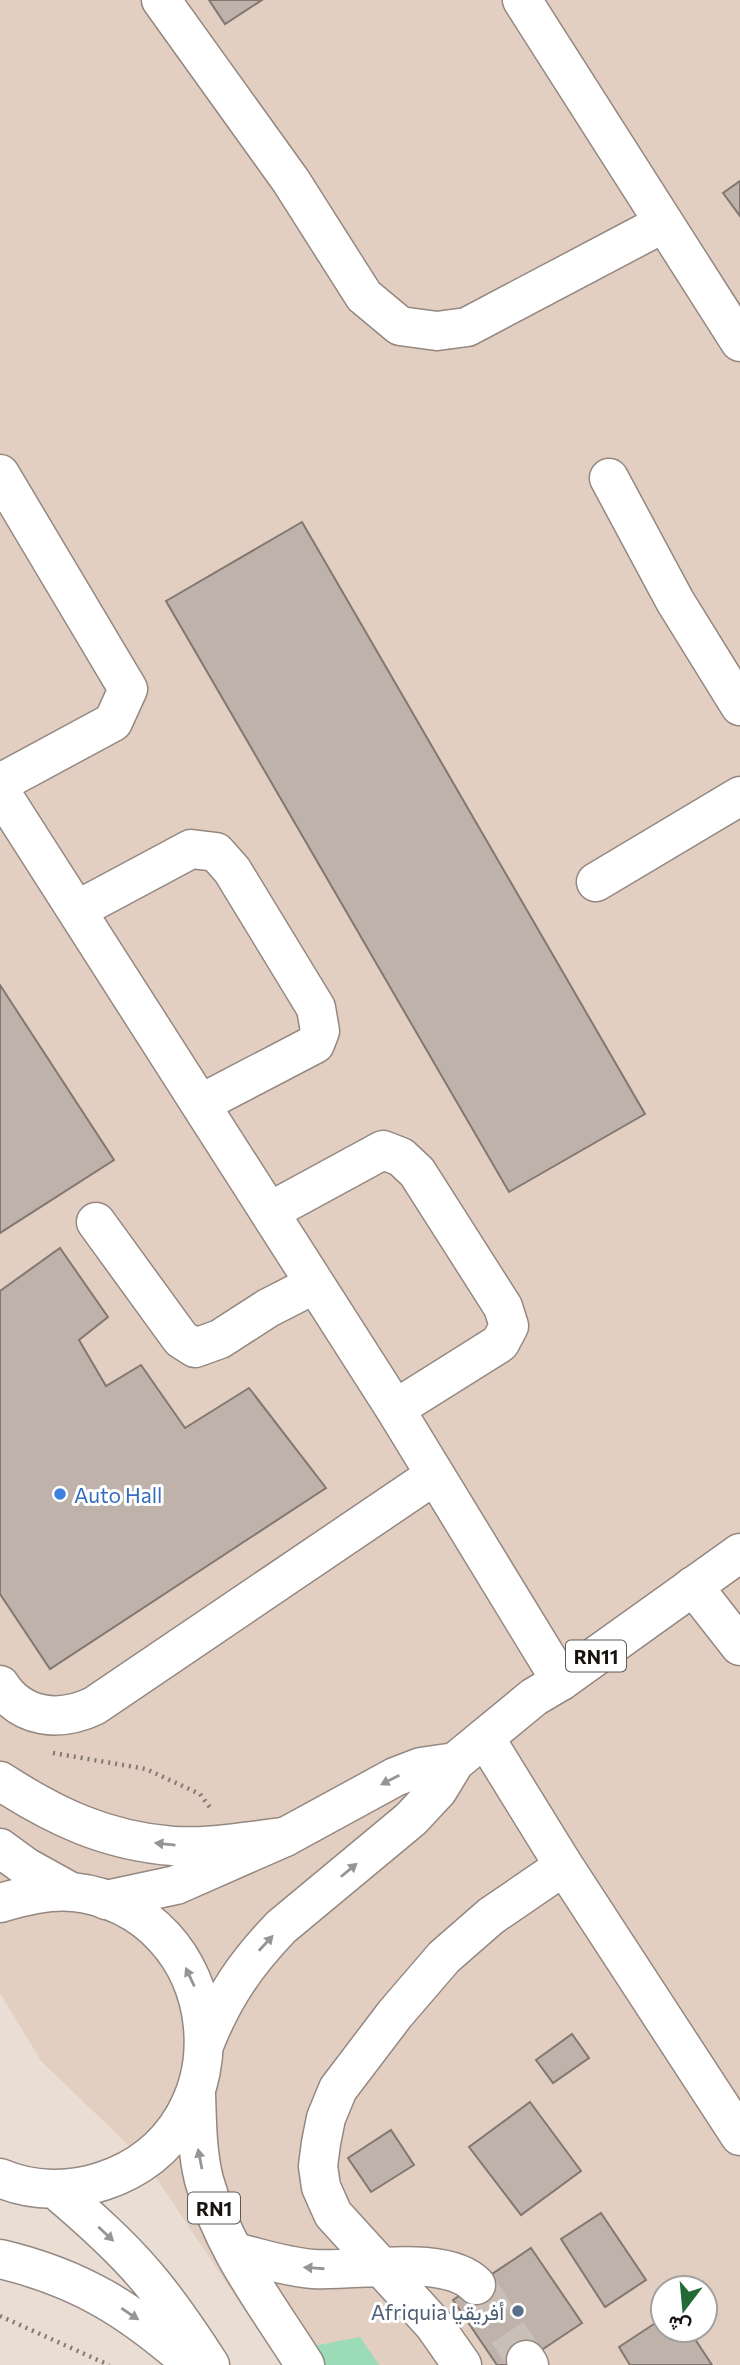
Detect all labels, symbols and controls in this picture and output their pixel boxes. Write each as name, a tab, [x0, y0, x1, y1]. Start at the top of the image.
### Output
place label: Auto Hall	[74, 1482, 162, 1507]
marker: Auto Hall	[52, 1486, 68, 1502]
road number: RN11	[566, 1640, 626, 1672]
one-way arrow	[380, 1775, 400, 1786]
one-way arrow	[154, 1839, 176, 1850]
one-way arrow	[341, 1863, 358, 1878]
one-way arrow	[257, 1935, 273, 1952]
one-way arrow	[185, 1967, 196, 1987]
one-way arrow	[195, 2148, 206, 2170]
road number: RN1	[188, 2192, 240, 2224]
one-way arrow	[97, 2226, 114, 2242]
one-way arrow	[303, 2262, 325, 2273]
north arrow	[649, 2274, 719, 2344]
place label: Afriquia أفريقيا	[371, 2299, 504, 2326]
marker: Afriquia أفريقيا	[510, 2303, 526, 2319]
one-way arrow	[120, 2307, 139, 2320]
text: ش	[665, 2311, 694, 2340]

